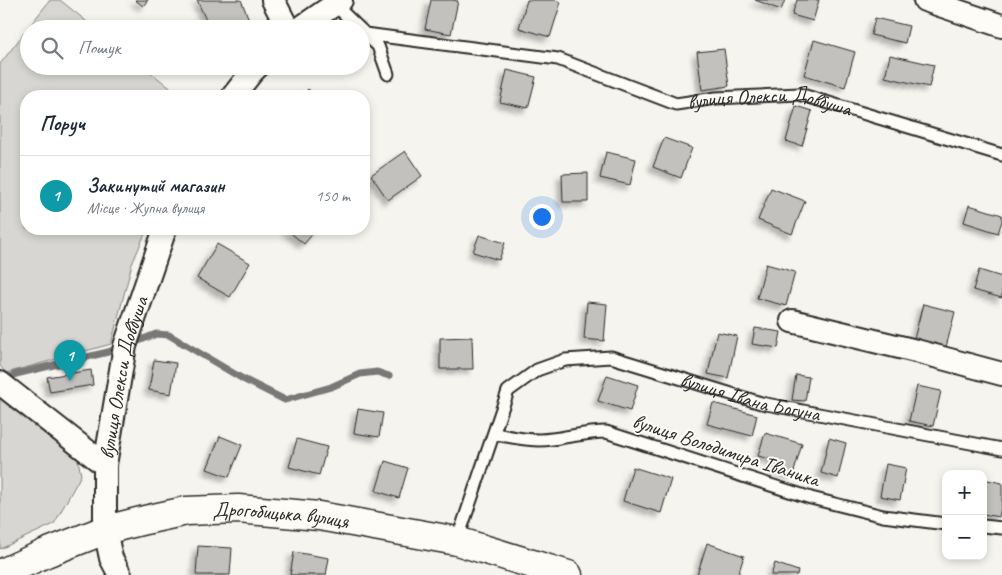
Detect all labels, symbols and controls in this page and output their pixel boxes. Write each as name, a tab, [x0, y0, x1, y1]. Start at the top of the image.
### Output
search box	[20, 20, 370, 75]
icon: search	[38, 34, 66, 62]
text: Пошук	[78, 36, 120, 60]
street label: вулиця Олекси Довбуша	[685, 81, 856, 122]
text: Поруч	[40, 110, 85, 136]
text: Закинутий магазин	[87, 174, 225, 198]
text: 1	[52, 186, 60, 206]
text: 150 m	[316, 186, 350, 206]
text: Місце · Жупна вулиця	[87, 198, 204, 218]
your location	[529, 204, 555, 230]
street label: вулиця Олекси Довбуша	[93, 292, 154, 461]
pin: 1	[54, 340, 86, 381]
street label: вулиця Івана Богуна	[677, 366, 824, 427]
street label: вулиця Володимира Іваника	[629, 408, 825, 493]
map controls	[942, 470, 987, 560]
button: +	[942, 470, 987, 515]
street label: Дрогобицька вулиця	[212, 496, 352, 534]
button: −	[942, 515, 987, 560]

